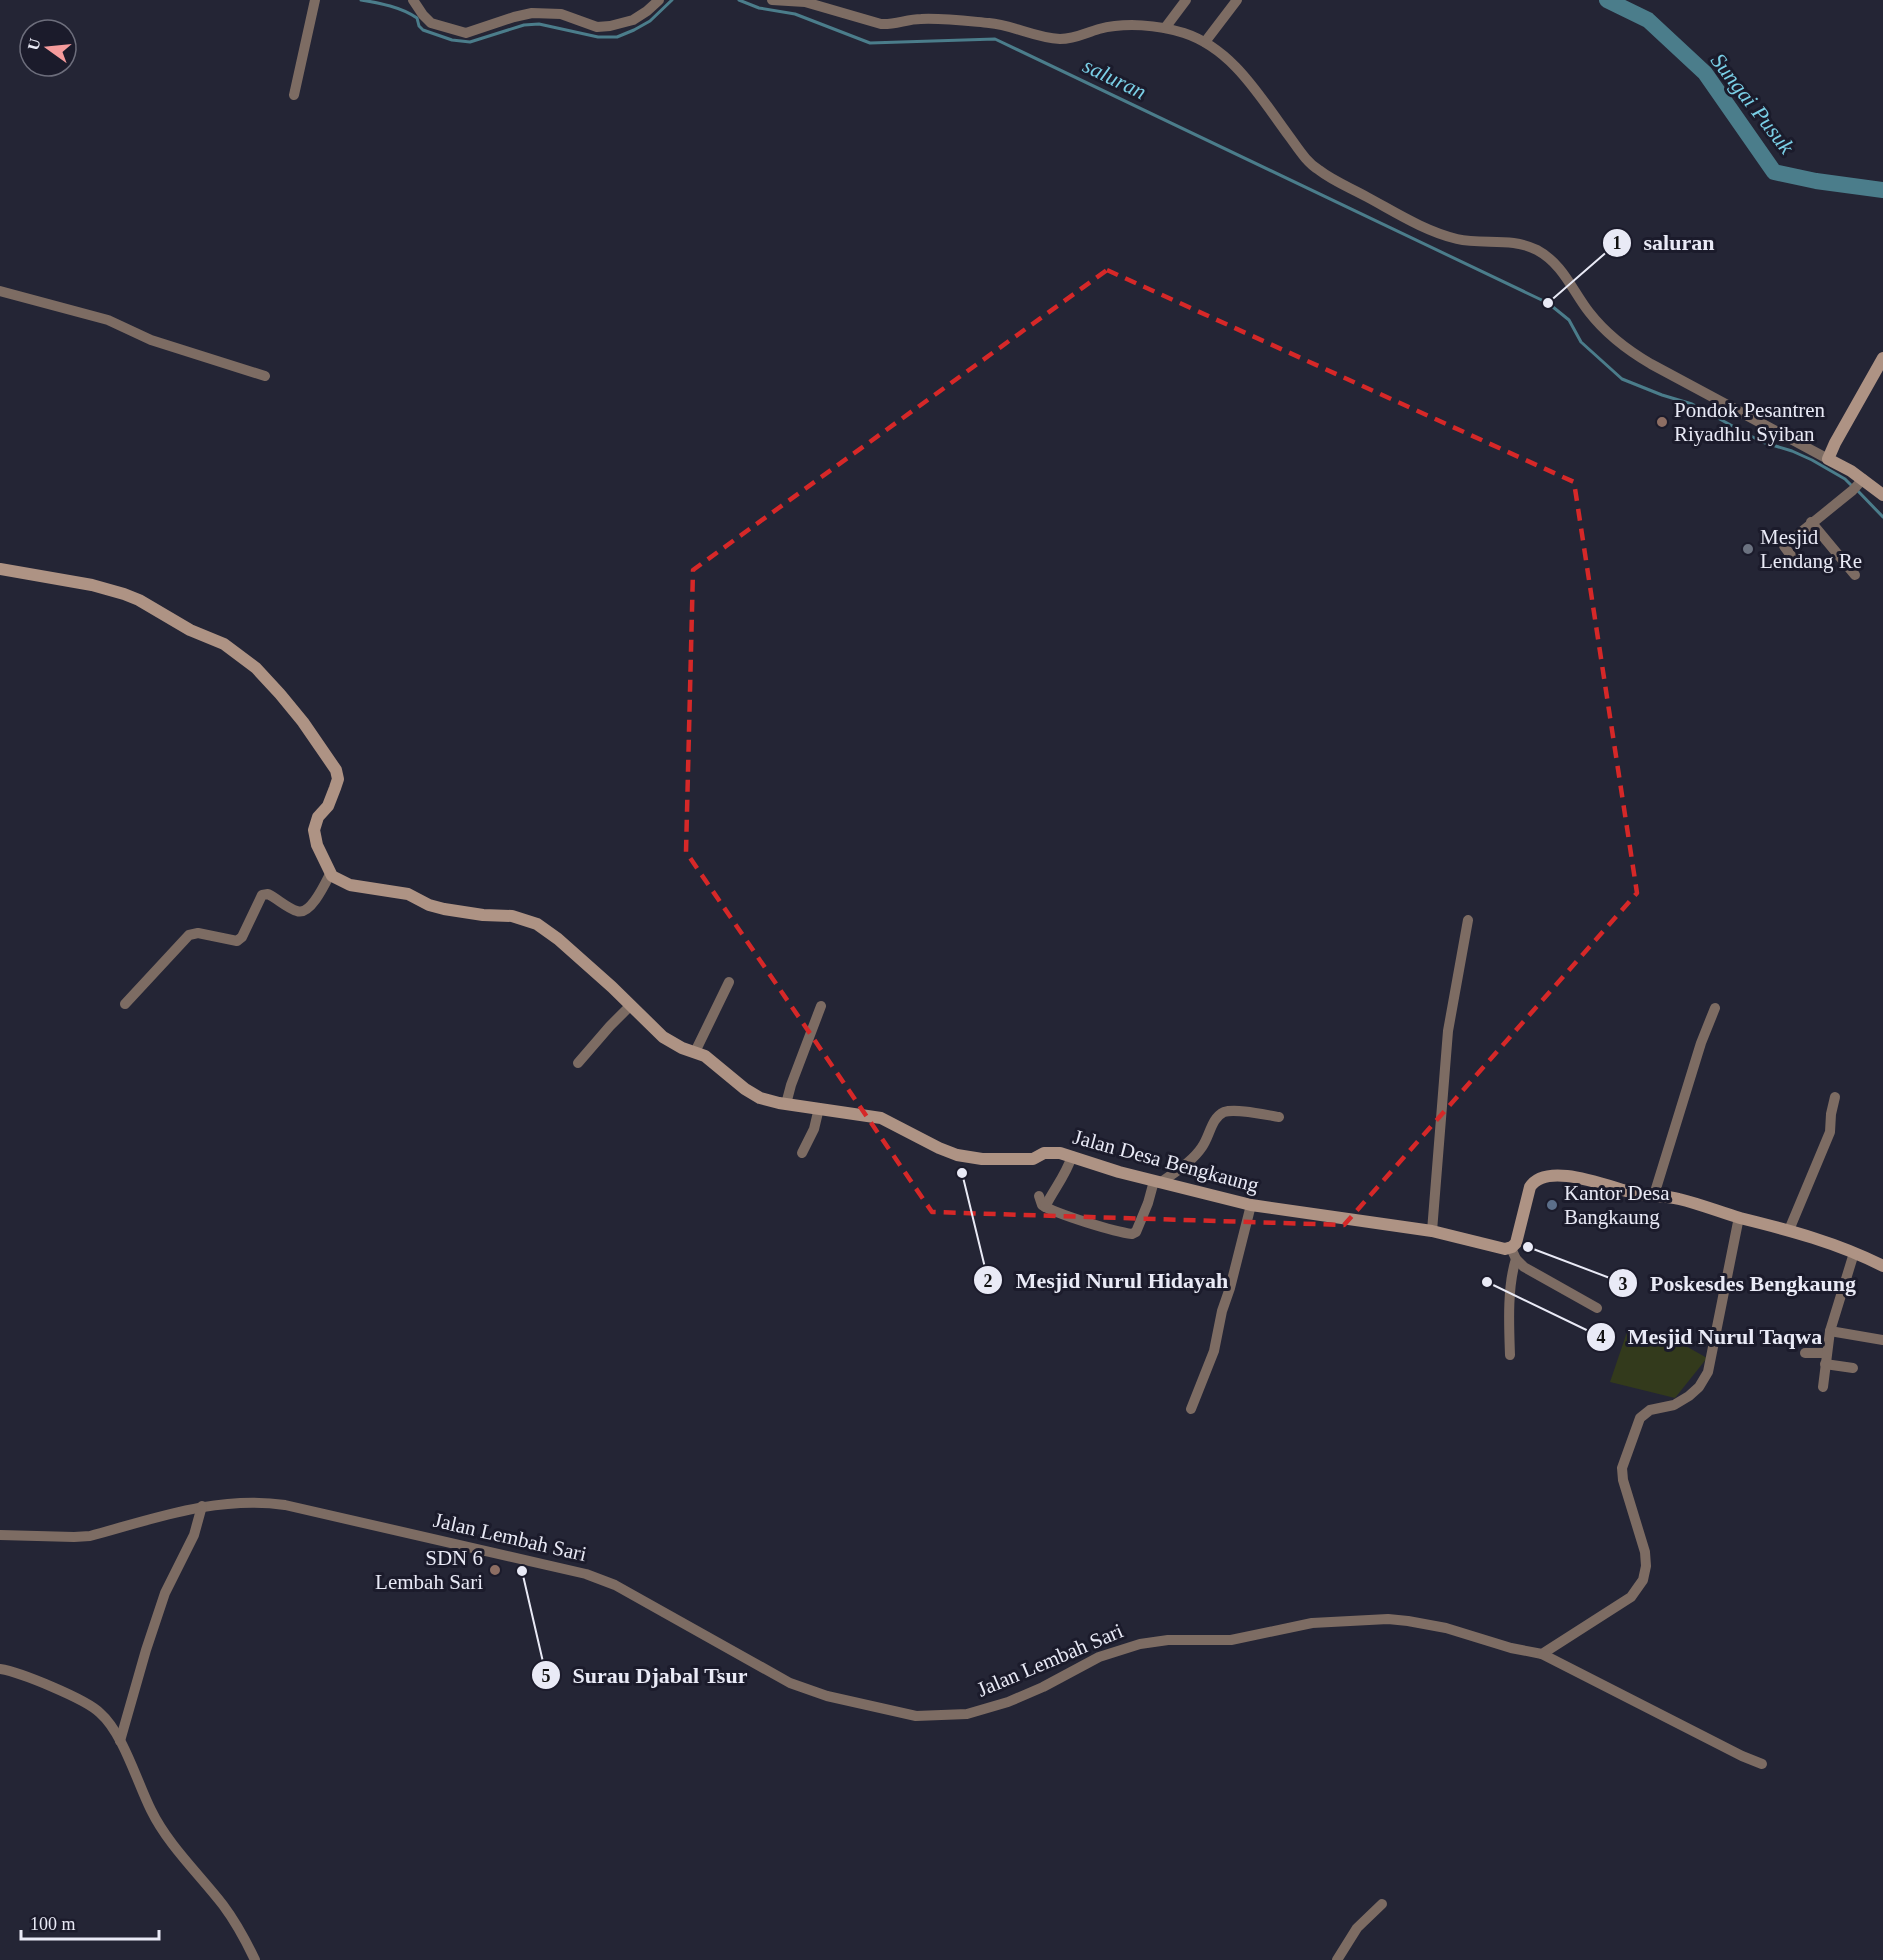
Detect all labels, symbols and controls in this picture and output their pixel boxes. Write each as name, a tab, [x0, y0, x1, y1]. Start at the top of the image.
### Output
north arrow	[18, 18, 78, 78]
text: U	[24, 36, 44, 52]
water label: Sungai Pusuk	[1706, 48, 1800, 159]
water label: saluran	[1079, 52, 1150, 104]
callout: saluran	[1602, 223, 1727, 263]
text: saluran	[1644, 230, 1714, 255]
text: 1	[1613, 233, 1622, 253]
place label: Pondok Pesantren Riyadhlu Syiban	[1674, 398, 1826, 446]
marker: Pondok Pesantren Riyadhlu Syiban	[1655, 415, 1669, 429]
place label: Mesjid Lendang Re	[1760, 525, 1862, 573]
marker: Mesjid Lendang Re	[1741, 542, 1755, 556]
street label: Jalan Desa Bengkaung	[1071, 1125, 1262, 1197]
place label: Kantor Desa Bangkaung	[1564, 1181, 1670, 1229]
marker: Kantor Desa Bangkaung	[1545, 1198, 1559, 1212]
callout: Mesjid Nurul Hidayah	[973, 1260, 1240, 1300]
callout: Poskesdes Bengkaung	[1608, 1263, 1868, 1303]
text: Mesjid Nurul Hidayah	[1016, 1268, 1228, 1293]
text: 2	[984, 1271, 993, 1291]
text: Poskesdes Bengkaung	[1650, 1271, 1856, 1296]
text: 3	[1619, 1274, 1628, 1294]
callout: Mesjid Nurul Taqwa	[1586, 1317, 1834, 1357]
text: Mesjid Nurul Taqwa	[1628, 1324, 1822, 1349]
text: 4	[1597, 1327, 1606, 1347]
street label: Jalan Lembah Sari	[431, 1508, 589, 1566]
place label: SDN 6 Lembah Sari	[375, 1546, 483, 1594]
marker: SDN 6 Lembah Sari	[488, 1563, 502, 1577]
street label: Jalan Lembah Sari	[973, 1618, 1127, 1702]
callout: Surau Djabal Tsur	[531, 1655, 760, 1695]
text: Surau Djabal Tsur	[573, 1663, 748, 1688]
text: 5	[542, 1666, 551, 1686]
scale bar	[21, 1903, 159, 1941]
text: 100 m	[30, 1914, 76, 1934]

